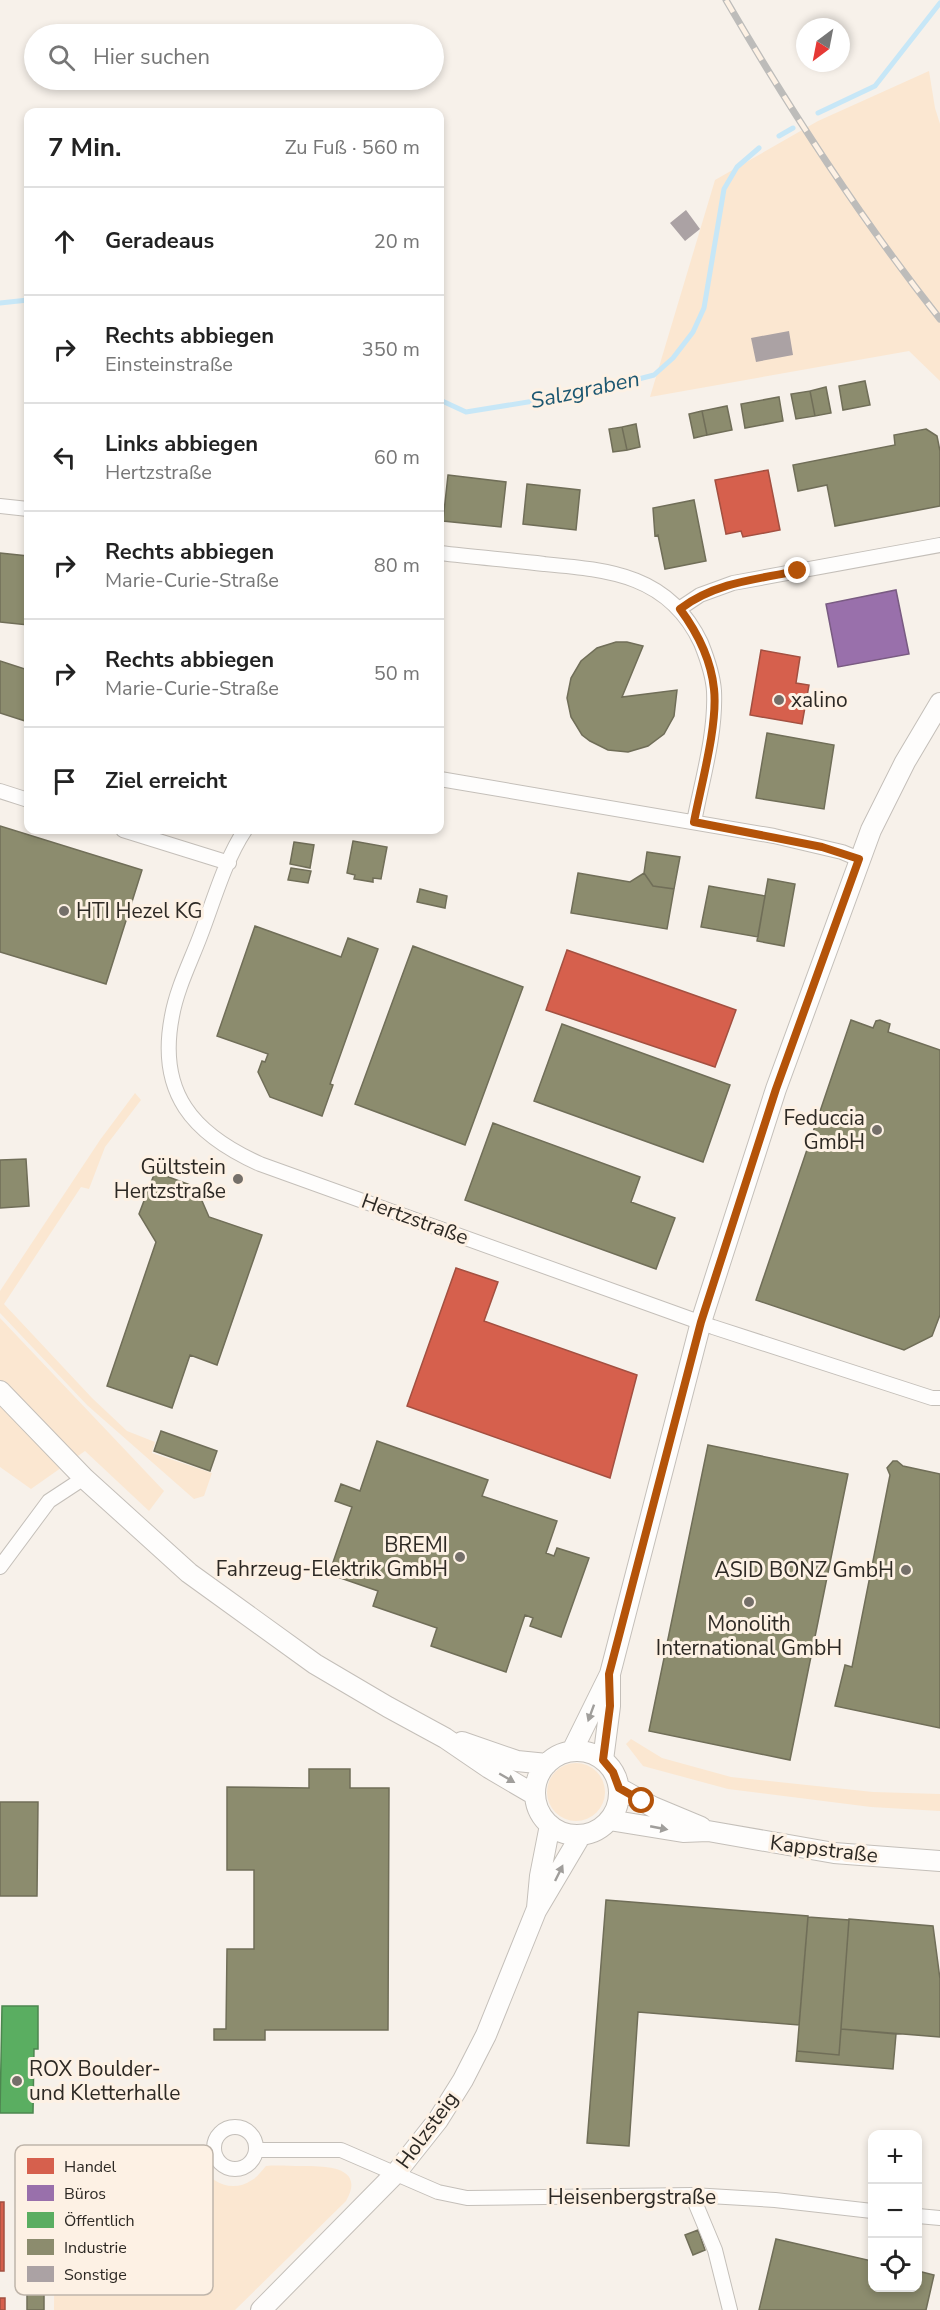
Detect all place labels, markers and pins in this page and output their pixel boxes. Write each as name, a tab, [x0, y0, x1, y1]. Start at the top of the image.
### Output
place label: xalino	[791, 686, 848, 714]
marker: xalino	[772, 693, 786, 707]
place label: HTI Hezel KG	[76, 897, 203, 925]
marker: HTI Hezel KG	[57, 904, 71, 918]
place label: Feduccia GmbH	[783, 1104, 865, 1156]
marker: Feduccia GmbH	[870, 1123, 884, 1137]
place label: Gültstein Hertzstraße	[114, 1153, 226, 1205]
marker: Gültstein Hertzstraße	[231, 1172, 245, 1186]
place label: BREMI Fahrzeug-Elektrik GmbH	[216, 1531, 448, 1583]
marker: BREMI Fahrzeug-Elektrik GmbH	[453, 1550, 467, 1564]
place label: ASID BONZ GmbH	[715, 1556, 894, 1584]
marker: ASID BONZ GmbH	[899, 1563, 913, 1577]
marker: Monolith International GmbH	[742, 1595, 756, 1609]
place label: Monolith International GmbH	[656, 1610, 842, 1662]
place label: ROX Boulder- und Kletterhalle	[29, 2055, 180, 2107]
marker: ROX Boulder- und Kletterhalle	[10, 2074, 24, 2088]

